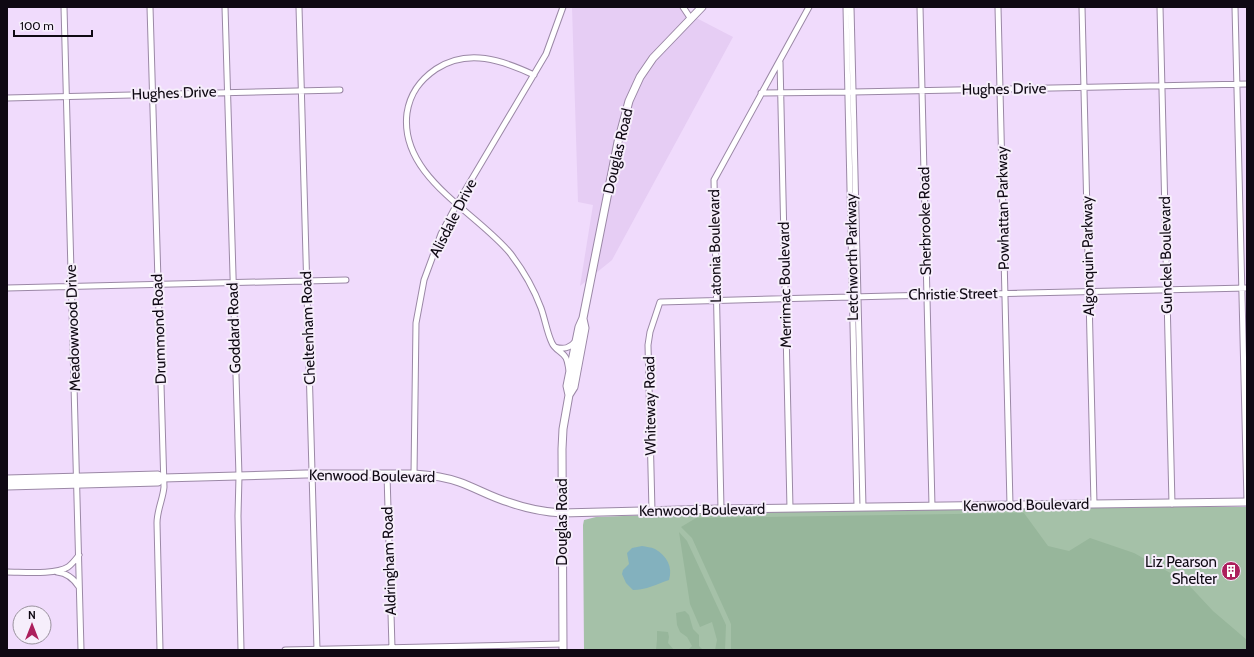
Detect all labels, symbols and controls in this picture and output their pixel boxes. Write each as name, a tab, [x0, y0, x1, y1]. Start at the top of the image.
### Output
scale bar	[14, 12, 92, 38]
text: 100 m	[20, 18, 54, 33]
street label: Hughes Drive	[961, 79, 1047, 99]
street label: Hughes Drive	[131, 83, 217, 103]
street label: Douglas Road	[599, 106, 637, 196]
street label: Powhattan Parkway	[993, 145, 1013, 270]
street label: Sherbrooke Road	[915, 167, 935, 275]
street label: Alisdale Drive	[426, 175, 481, 260]
street label: Latonia Boulevard	[705, 189, 725, 303]
street label: Letchworth Parkway	[842, 193, 862, 321]
street label: Algonquin Parkway	[1078, 195, 1098, 316]
street label: Gunckel Boulevard	[1156, 196, 1176, 314]
street label: Merrimac Boulevard	[775, 222, 795, 348]
street label: Meadowwood Drive	[62, 264, 84, 392]
street label: Cheltenham Road	[297, 271, 319, 385]
street label: Drummond Road	[148, 273, 170, 385]
street label: Goddard Road	[223, 282, 245, 374]
street label: Christie Street	[908, 284, 998, 304]
street label: Whiteway Road	[640, 356, 660, 456]
street label: Kenwood Boulevard	[309, 466, 435, 486]
street label: Douglas Road	[553, 478, 571, 566]
street label: Kenwood Boulevard	[963, 495, 1089, 515]
street label: Kenwood Boulevard	[639, 500, 765, 520]
street label: Aldringham Road	[378, 506, 400, 616]
place label: Liz Pearson Shelter	[1145, 553, 1217, 588]
building icon: Liz Pearson Shelter	[1220, 560, 1242, 582]
north arrow	[12, 605, 52, 645]
text: N	[28, 608, 36, 622]

